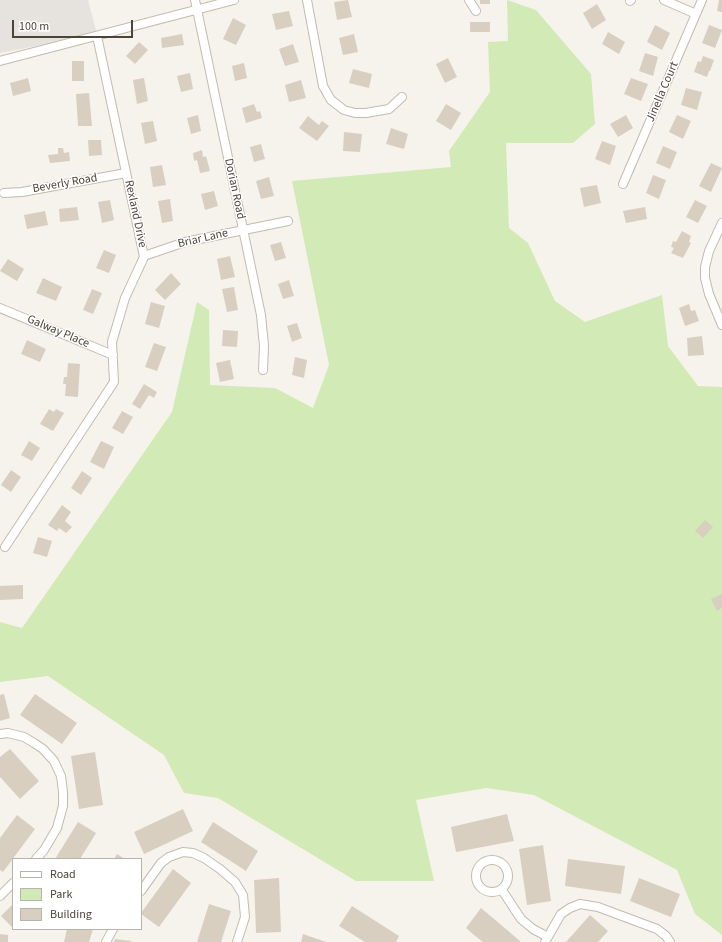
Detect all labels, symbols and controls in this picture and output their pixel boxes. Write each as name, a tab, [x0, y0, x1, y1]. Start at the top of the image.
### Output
scale bar	[14, 12, 135, 38]
text: 100 m	[19, 18, 49, 35]
street label: Jinella Court	[644, 60, 682, 124]
street label: Dorian Road	[221, 157, 247, 221]
street label: Beverly Road	[31, 171, 99, 197]
street label: Rexland Drive	[121, 179, 149, 249]
street label: Briar Lane	[176, 226, 230, 252]
street label: Galway Place	[25, 312, 91, 352]
legend	[12, 858, 142, 930]
text: Road	[50, 866, 76, 883]
text: Park	[50, 886, 72, 903]
text: Building	[50, 906, 92, 923]

